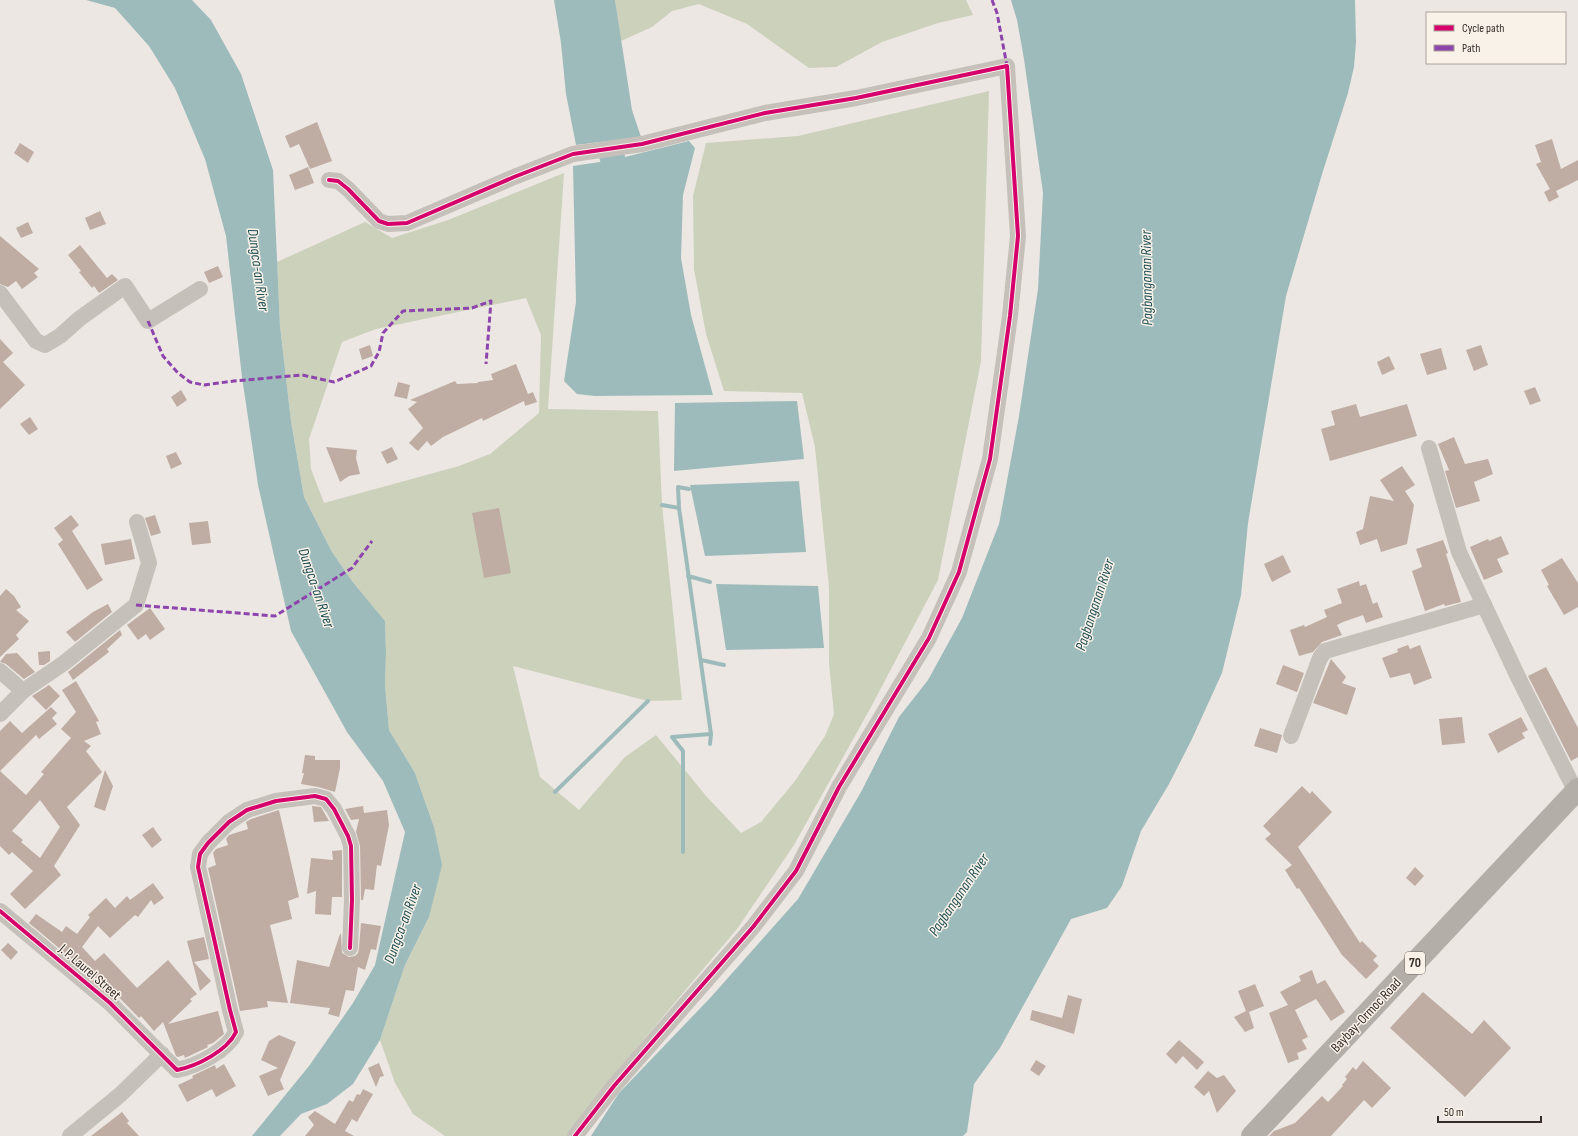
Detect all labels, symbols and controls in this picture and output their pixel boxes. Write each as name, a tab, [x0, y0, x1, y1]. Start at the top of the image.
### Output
legend	[1426, 12, 1566, 64]
text: Cycle path	[1462, 21, 1504, 36]
text: Path	[1462, 41, 1480, 56]
water label: Dungca-an River	[243, 228, 273, 313]
water label: Pagbanganan River	[1137, 230, 1157, 326]
water label: Dungca-an River	[294, 546, 339, 631]
water label: Pagbanganan River	[1071, 556, 1119, 653]
water label: Pagbanganan River	[925, 850, 994, 940]
water label: Dungca-an River	[380, 881, 426, 966]
street label: J. P. Laurel Street	[55, 940, 124, 1004]
road number: 70	[1405, 952, 1425, 974]
street label: Baybay-Ormoc Road	[1327, 974, 1405, 1056]
scale bar	[1438, 1098, 1541, 1124]
text: 50 m	[1444, 1105, 1464, 1120]

